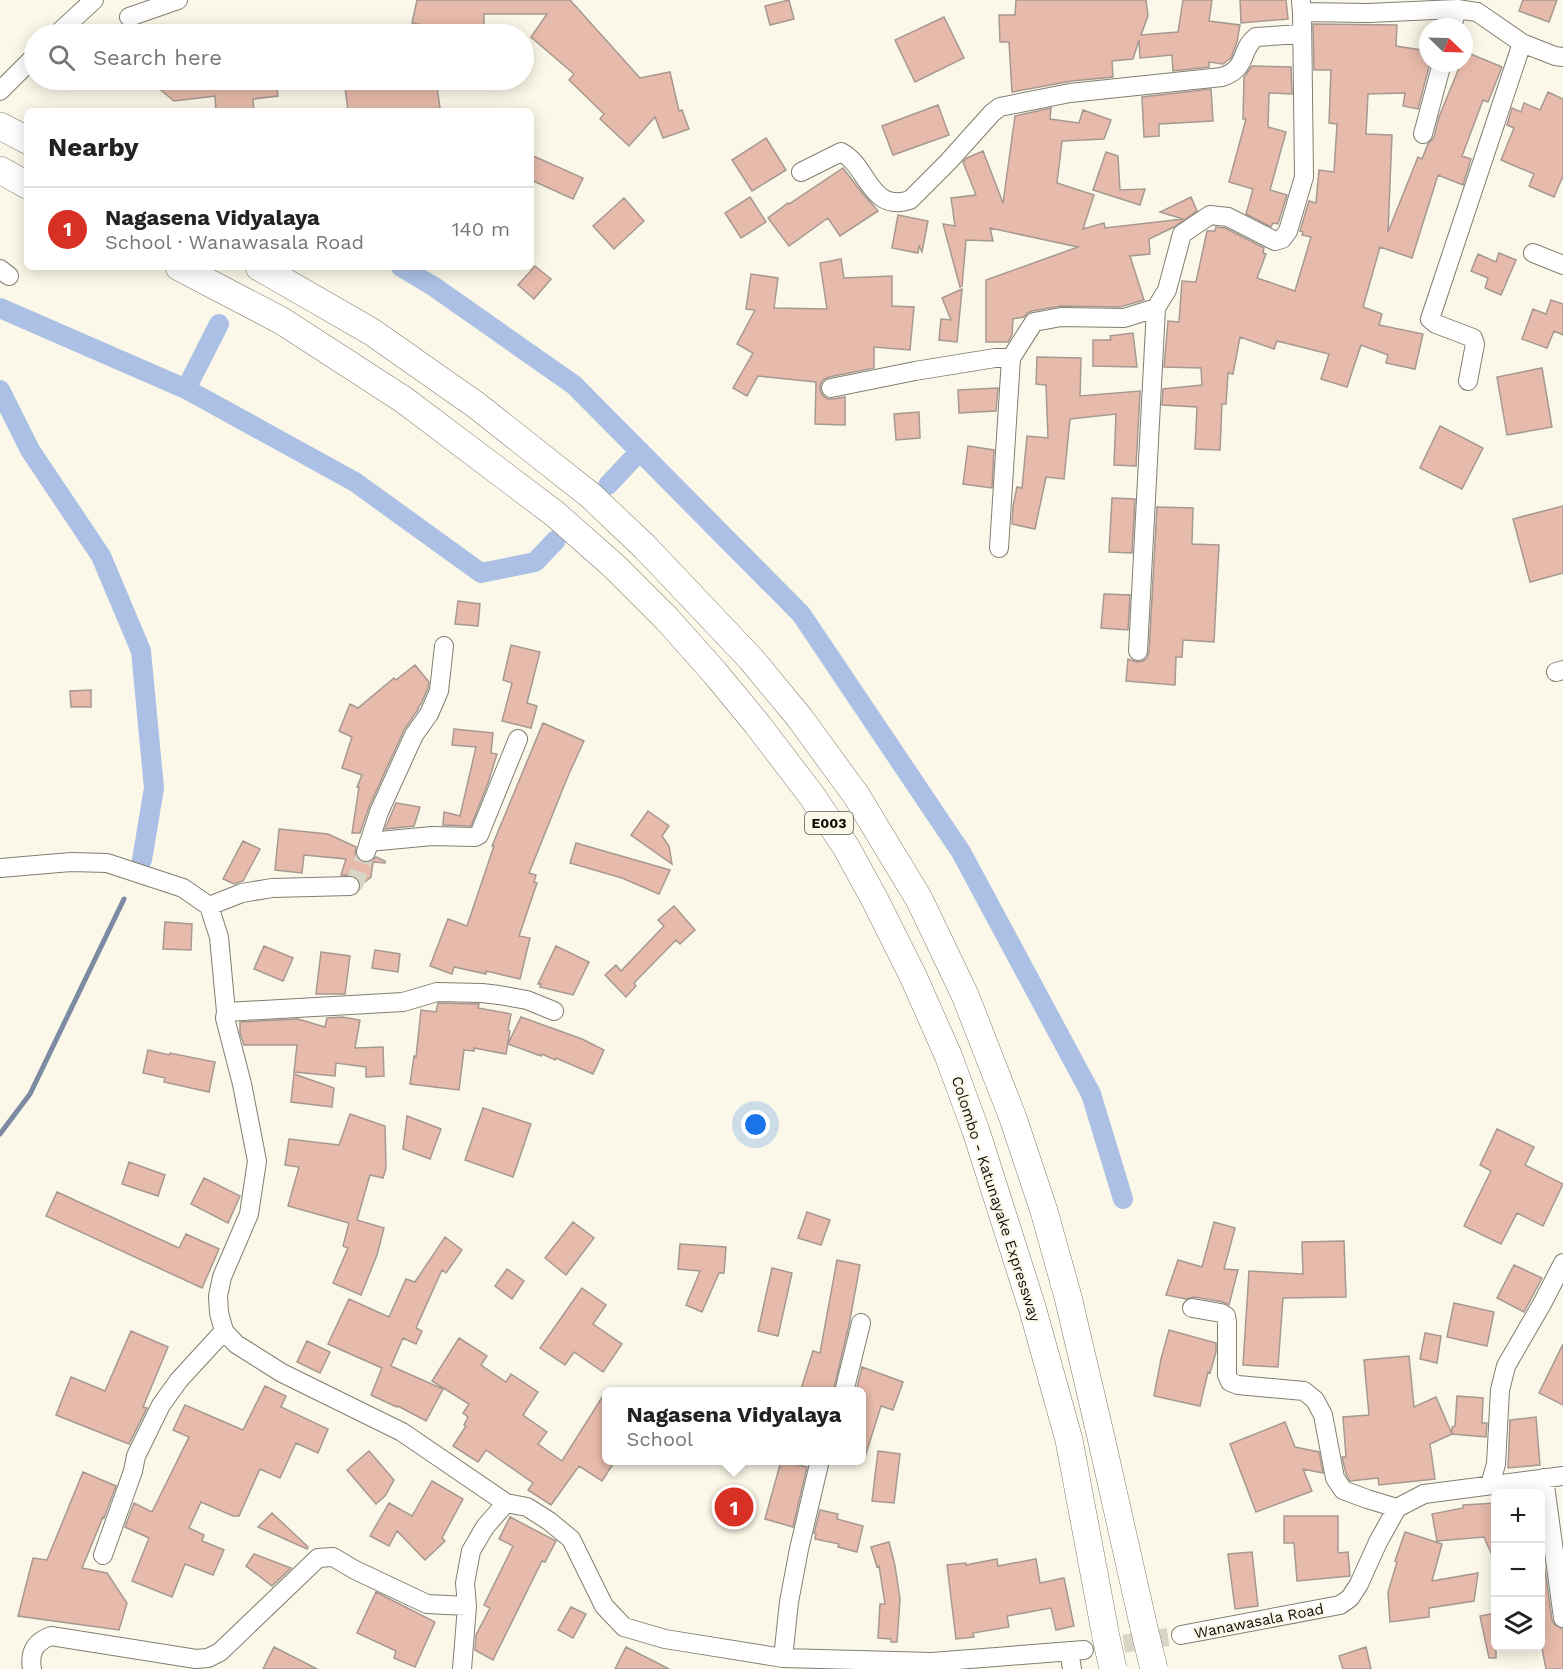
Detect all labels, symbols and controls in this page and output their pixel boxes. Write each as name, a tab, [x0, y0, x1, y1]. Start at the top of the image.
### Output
north arrow	[1419, 18, 1473, 72]
search box	[24, 24, 534, 90]
icon: search	[45, 41, 78, 74]
text: Search here	[93, 45, 222, 70]
text: Nearby	[48, 132, 139, 162]
text: Nagasena Vidyalaya	[105, 205, 320, 230]
text: 1	[63, 217, 72, 241]
text: 140 m	[452, 217, 510, 241]
text: School · Wanawasala Road	[105, 230, 364, 254]
road number: E003	[805, 812, 853, 834]
street label: Colombo - Katunayake Expressway	[948, 1074, 1044, 1324]
your location	[741, 1110, 770, 1139]
popup	[602, 1387, 866, 1465]
text: Nagasena Vidyalaya	[627, 1402, 841, 1427]
text: School	[627, 1427, 693, 1451]
pin: 1	[714, 1484, 754, 1530]
map controls	[1491, 1489, 1545, 1651]
button: +	[1491, 1489, 1545, 1543]
button: −	[1491, 1543, 1545, 1597]
button: layers	[1491, 1597, 1545, 1651]
street label: Wanawasala Road	[1193, 1600, 1325, 1642]

